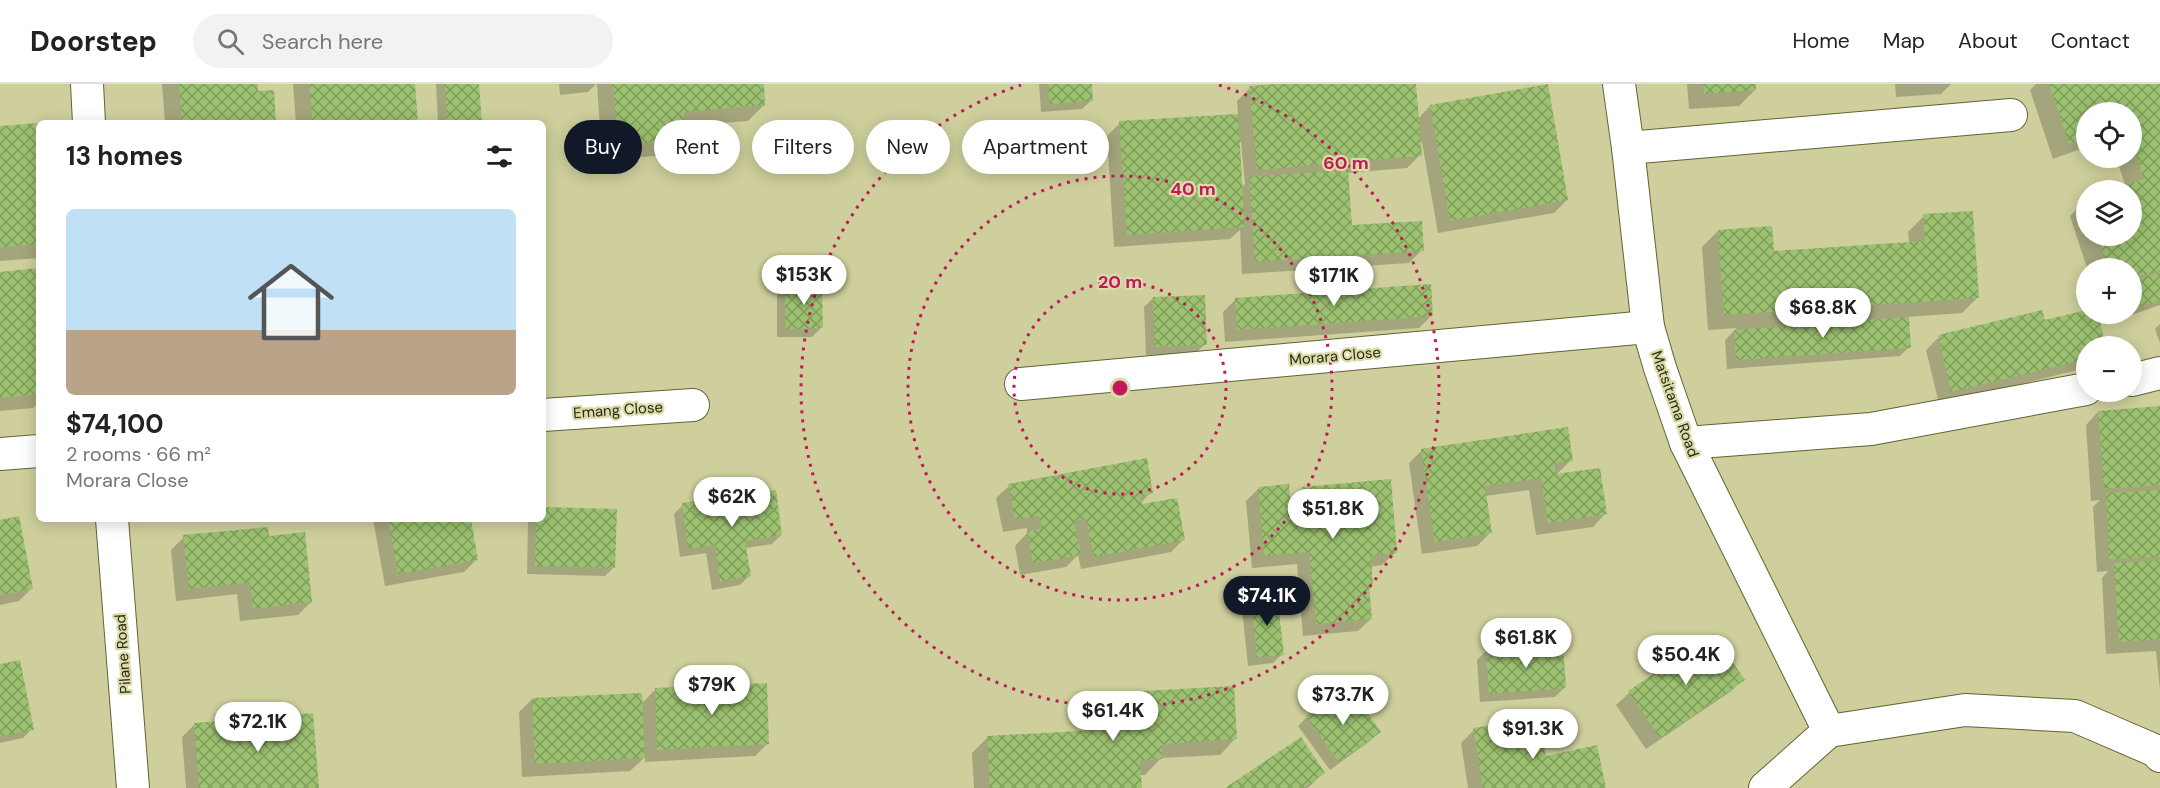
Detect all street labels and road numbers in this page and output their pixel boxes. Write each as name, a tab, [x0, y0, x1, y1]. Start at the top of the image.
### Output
street label: Morara Close	[1288, 342, 1382, 370]
street label: Matsitama Road	[1646, 348, 1704, 460]
street label: Emang Close	[572, 397, 664, 423]
street label: Pilane Road	[110, 613, 136, 695]

